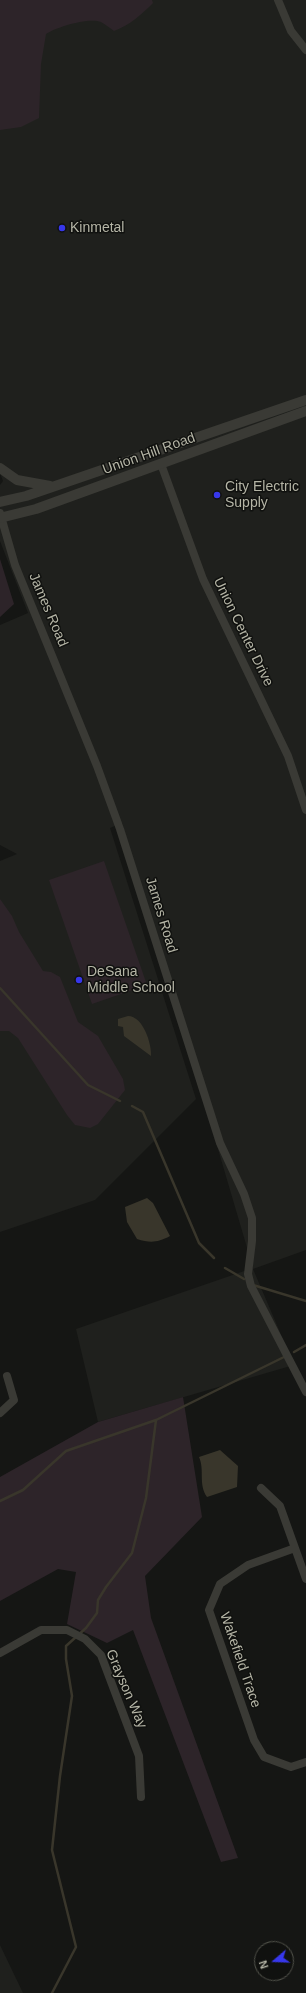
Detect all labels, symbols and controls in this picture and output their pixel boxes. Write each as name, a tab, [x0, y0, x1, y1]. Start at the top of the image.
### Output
place label: Kinmetal	[70, 220, 124, 236]
marker: Kinmetal	[57, 223, 67, 233]
street label: Union Hill Road	[100, 429, 198, 479]
place label: City Electric Supply	[225, 479, 299, 512]
marker: City Electric Supply	[212, 490, 222, 500]
street label: James Road	[25, 571, 71, 649]
street label: Union Center Drive	[209, 575, 277, 689]
street label: James Road	[141, 875, 181, 955]
place label: DeSana Middle School	[87, 964, 175, 996]
marker: DeSana Middle School	[74, 975, 84, 985]
street label: Wakefield Trace	[216, 1610, 264, 1710]
street label: Grayson Way	[102, 1647, 150, 1731]
north arrow	[254, 1941, 294, 1981]
text: N	[257, 1959, 271, 1970]

